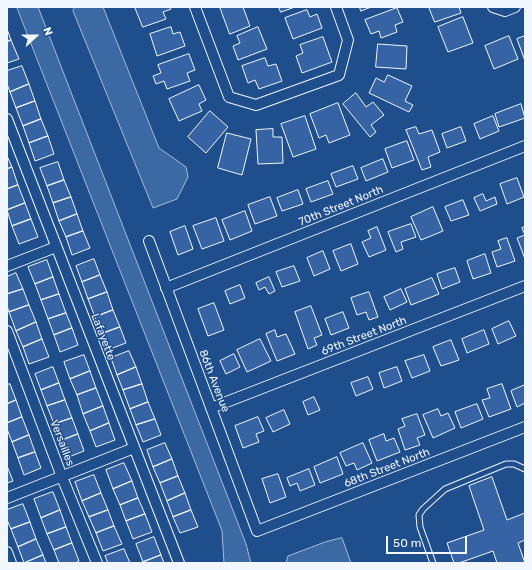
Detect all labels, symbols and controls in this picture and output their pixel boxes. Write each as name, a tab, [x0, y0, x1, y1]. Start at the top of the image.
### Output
north arrow	[16, 16, 56, 56]
text: N	[40, 25, 55, 38]
street label: 70th Street North	[297, 183, 385, 229]
street label: Lafayette	[88, 312, 118, 362]
street label: 69th Street North	[319, 314, 409, 358]
street label: 86th Avenue	[196, 348, 232, 414]
street label: Versailles	[47, 418, 77, 468]
street label: 68th Street North	[342, 446, 432, 490]
scale bar	[388, 528, 469, 554]
text: 50 m	[393, 536, 421, 550]

